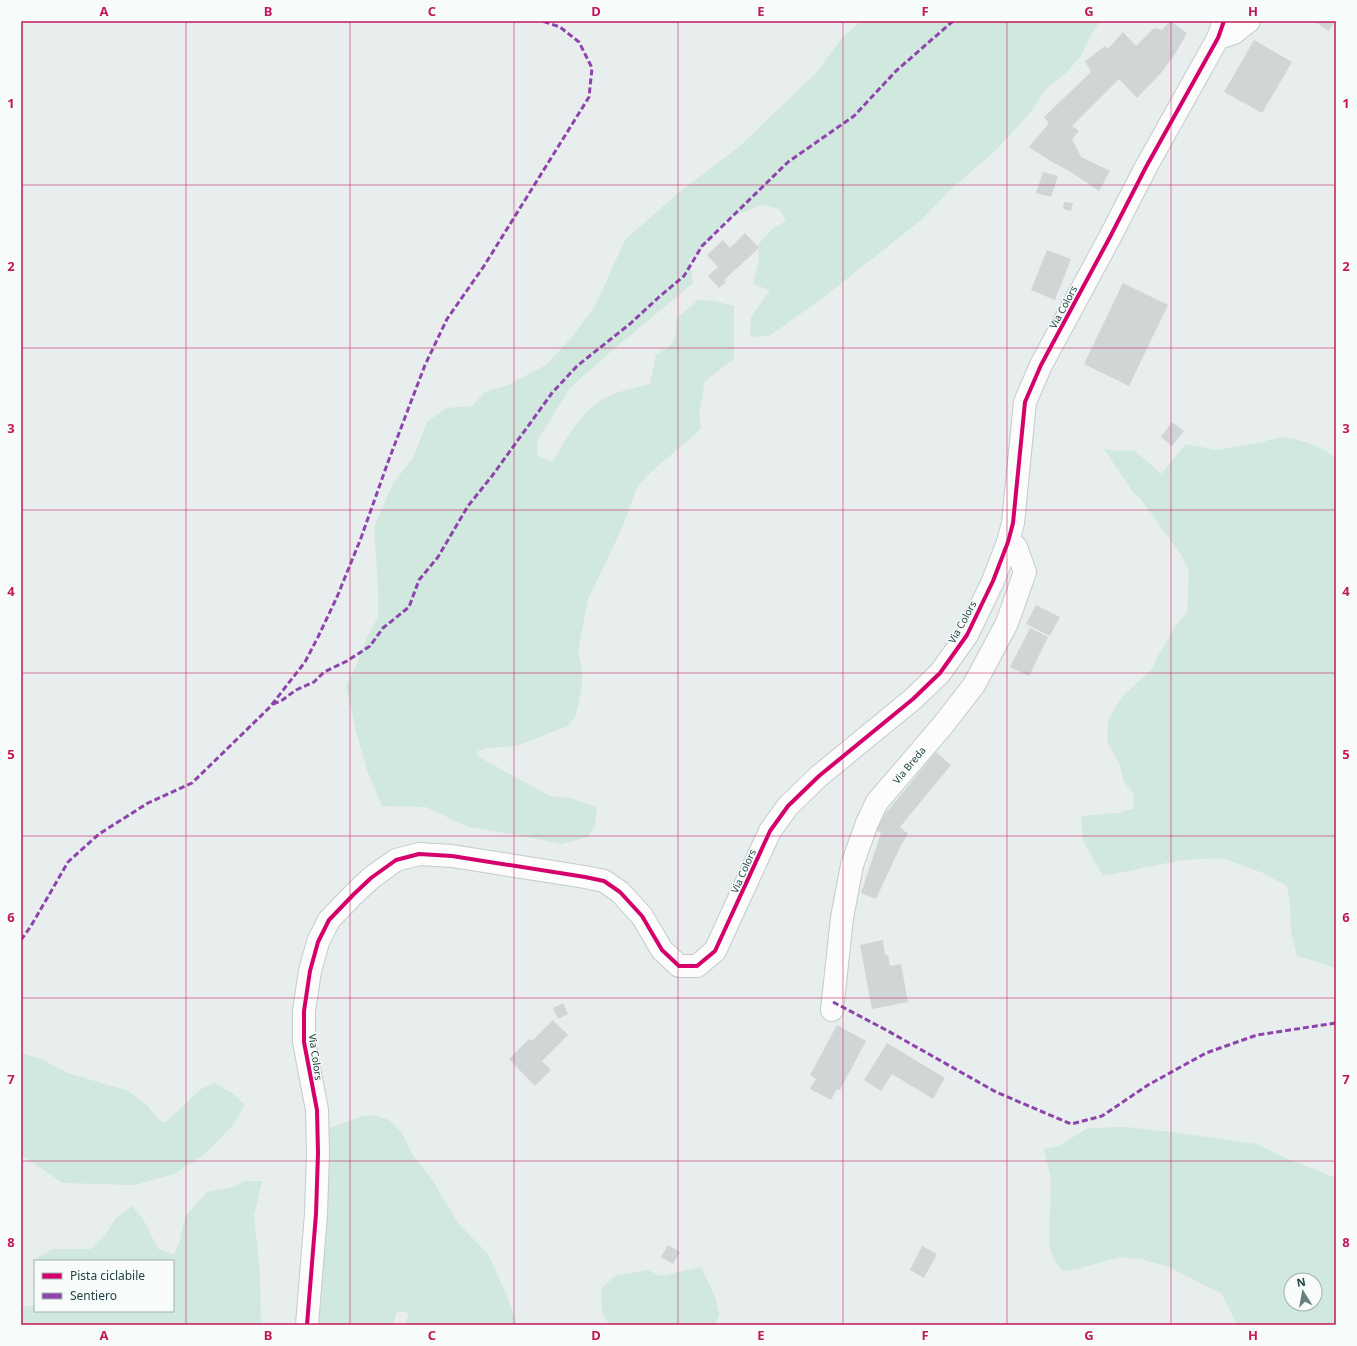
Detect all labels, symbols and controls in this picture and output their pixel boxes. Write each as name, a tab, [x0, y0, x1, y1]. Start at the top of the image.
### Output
text: A	[100, 2, 109, 20]
text: B	[264, 2, 272, 20]
text: C	[428, 2, 436, 20]
text: D	[591, 2, 601, 20]
text: E	[757, 2, 765, 20]
text: F	[921, 2, 929, 20]
text: G	[1084, 2, 1094, 20]
text: H	[1248, 2, 1258, 20]
text: 1	[7, 94, 15, 112]
text: 1	[1342, 94, 1350, 112]
text: 2	[7, 257, 15, 275]
text: 2	[1342, 257, 1350, 275]
street label: Via Colors	[1046, 283, 1080, 331]
text: 3	[7, 419, 15, 437]
text: 3	[1342, 419, 1350, 437]
text: 4	[7, 582, 15, 600]
text: 4	[1342, 582, 1350, 600]
street label: Via Colors	[945, 598, 980, 646]
street label: Via Breda	[889, 743, 929, 787]
text: 5	[7, 745, 15, 763]
text: 5	[1342, 745, 1350, 763]
street label: Via Colors	[727, 847, 759, 895]
text: 6	[7, 908, 15, 926]
text: 6	[1342, 908, 1350, 926]
street label: Via Colors	[306, 1033, 326, 1081]
text: 7	[7, 1070, 15, 1088]
text: 7	[1342, 1070, 1350, 1088]
text: 8	[7, 1233, 15, 1251]
text: 8	[1342, 1233, 1350, 1251]
legend	[34, 1260, 174, 1312]
text: Pista ciclabile	[70, 1267, 145, 1284]
north arrow	[1283, 1272, 1323, 1312]
text: N	[1295, 1273, 1307, 1290]
text: Sentiero	[70, 1287, 117, 1304]
text: A	[100, 1326, 109, 1344]
text: B	[264, 1326, 272, 1344]
text: C	[428, 1326, 436, 1344]
text: D	[591, 1326, 601, 1344]
text: E	[757, 1326, 765, 1344]
text: F	[921, 1326, 929, 1344]
text: G	[1084, 1326, 1094, 1344]
text: H	[1248, 1326, 1258, 1344]

